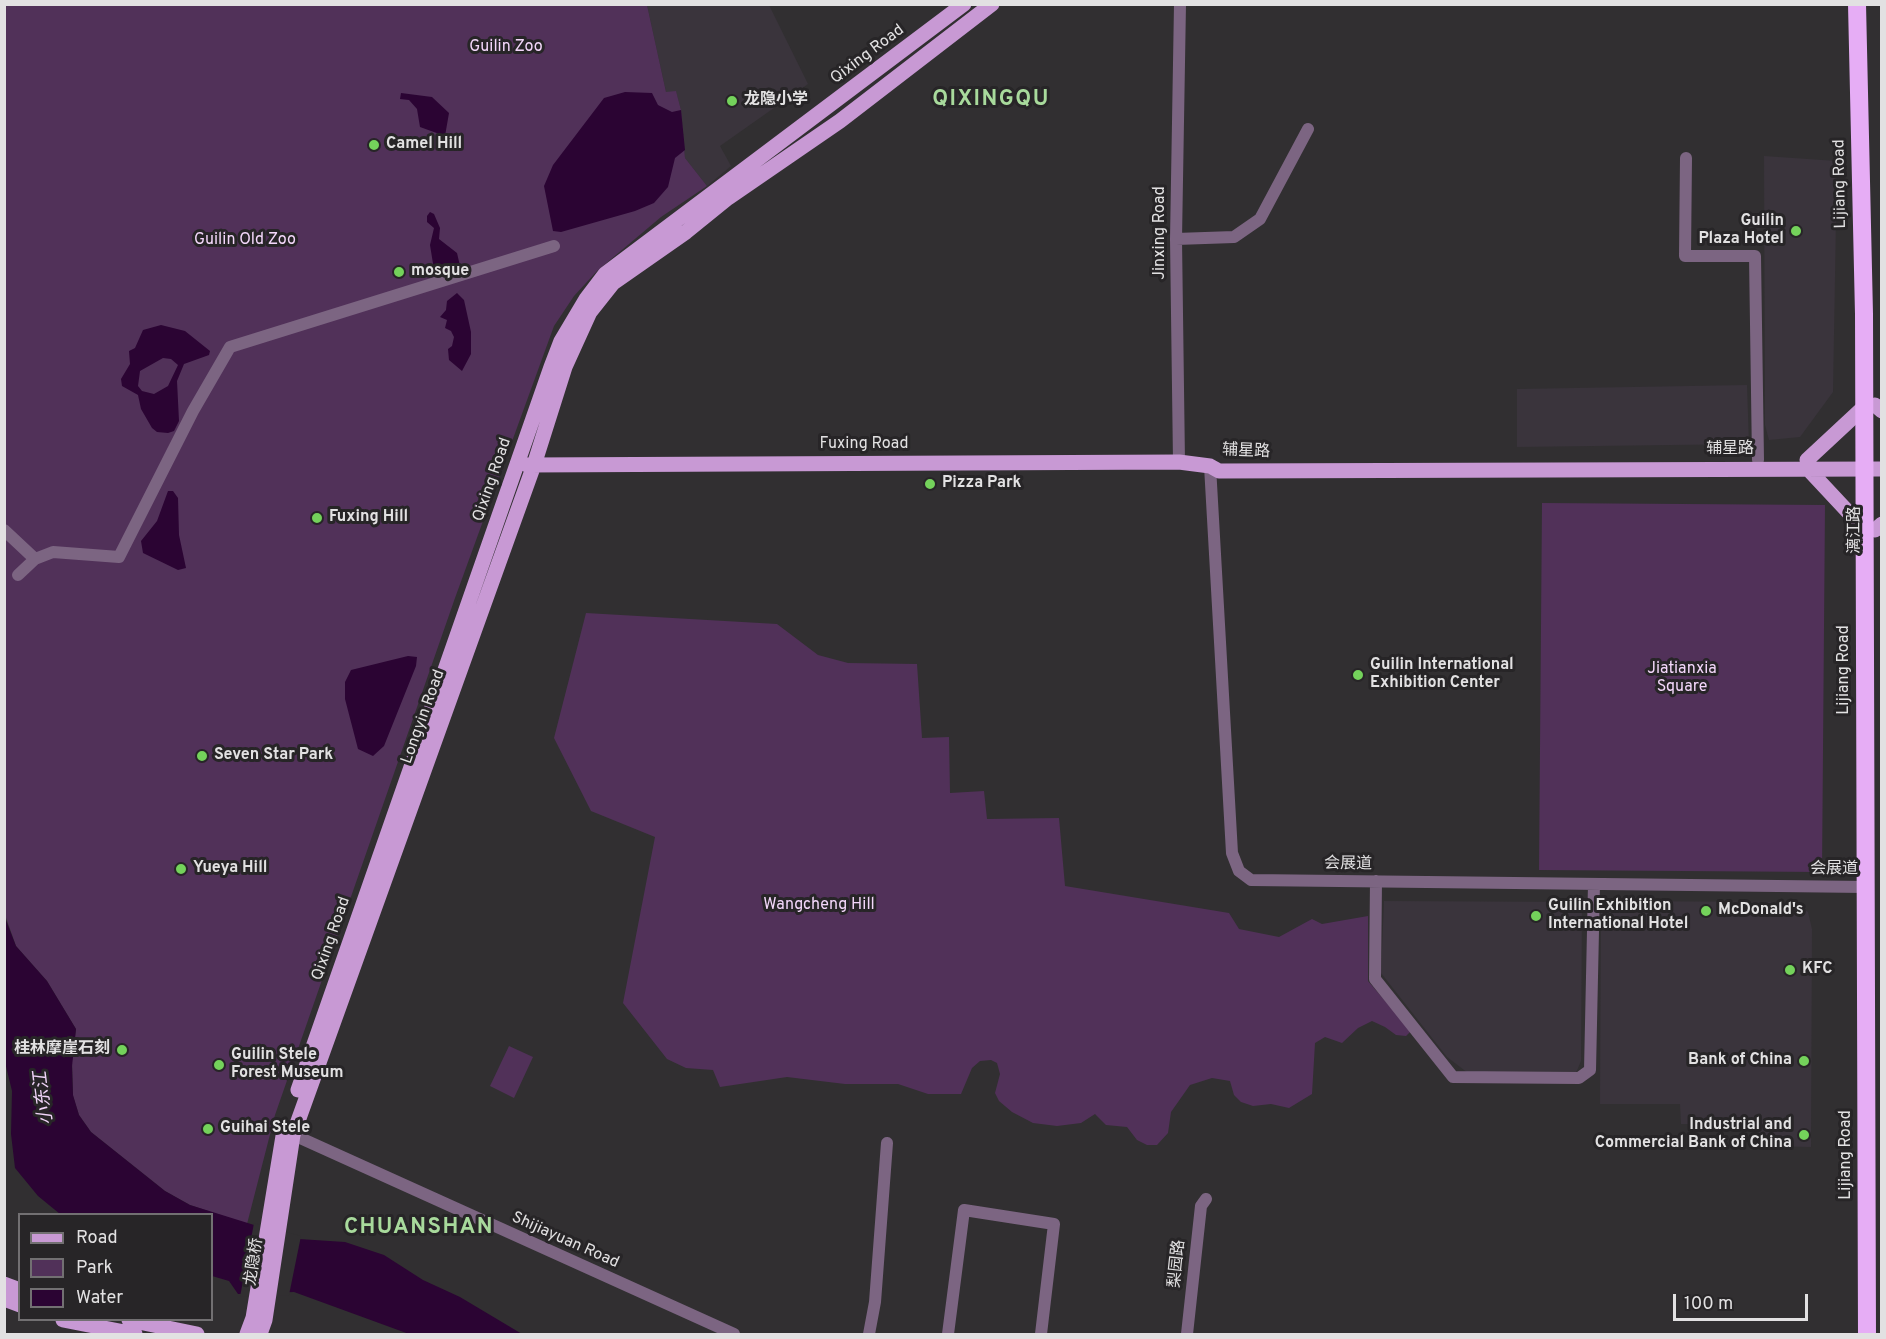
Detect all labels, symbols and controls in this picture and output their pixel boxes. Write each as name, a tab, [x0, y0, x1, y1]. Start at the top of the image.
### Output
street label: Qixing Road	[827, 21, 909, 89]
park label: Guilin Zoo	[469, 38, 543, 58]
district label: QIXINGQU	[932, 88, 1050, 114]
place label: 龙隐小学	[744, 91, 808, 111]
marker: 龙隐小学	[725, 94, 739, 108]
place label: Camel Hill	[386, 135, 462, 155]
marker: Camel Hill	[367, 138, 381, 152]
street label: Lijiang Road	[1831, 139, 1851, 229]
street label: Jinxing Road	[1151, 186, 1171, 280]
place label: Guilin Plaza Hotel	[1698, 212, 1784, 250]
marker: Guilin Plaza Hotel	[1789, 224, 1803, 238]
park label: Guilin Old Zoo	[194, 231, 296, 251]
place label: mosque	[411, 262, 469, 282]
marker: mosque	[392, 265, 406, 279]
street label: Fuxing Road	[820, 435, 908, 455]
street label: Qixing Road	[470, 436, 516, 524]
street label: 辅星路	[1706, 440, 1754, 460]
street label: 辅星路	[1222, 442, 1270, 462]
place label: Pizza Park	[942, 474, 1021, 494]
marker: Pizza Park	[923, 477, 937, 491]
street label: 漓江路	[1846, 506, 1866, 554]
place label: Fuxing Hill	[329, 508, 408, 528]
marker: Fuxing Hill	[310, 511, 324, 525]
street label: Lijiang Road	[1835, 625, 1855, 715]
place label: Guilin International Exhibition Center	[1370, 656, 1514, 694]
park label: Jiatianxia Square	[1647, 660, 1717, 698]
street label: Longyin Road	[398, 667, 450, 767]
marker: Guilin International Exhibition Center	[1351, 668, 1365, 682]
place label: Seven Star Park	[214, 746, 333, 766]
marker: Seven Star Park	[195, 749, 209, 763]
street label: 会展道	[1324, 855, 1372, 875]
place label: Yueya Hill	[193, 859, 267, 879]
street label: 会展道	[1810, 860, 1858, 880]
marker: Yueya Hill	[174, 862, 188, 876]
street label: Qixing Road	[309, 895, 355, 983]
park label: Wangcheng Hill	[763, 896, 875, 916]
place label: Guilin Exhibition International Hotel	[1548, 897, 1688, 935]
place label: McDonald's	[1718, 901, 1804, 921]
marker: McDonald's	[1699, 904, 1713, 918]
marker: Guilin Exhibition International Hotel	[1529, 909, 1543, 923]
place label: KFC	[1802, 960, 1832, 980]
marker: KFC	[1783, 963, 1797, 977]
place label: 桂林摩崖石刻	[14, 1040, 110, 1060]
marker: 桂林摩崖石刻	[115, 1043, 129, 1057]
place label: Guilin Stele Forest Museum	[231, 1046, 343, 1084]
place label: Bank of China	[1688, 1051, 1792, 1071]
marker: Bank of China	[1797, 1054, 1811, 1068]
marker: Guilin Stele Forest Museum	[212, 1058, 226, 1072]
water label: 小东江	[31, 1070, 59, 1126]
street label: Lijiang Road	[1837, 1110, 1857, 1200]
place label: Industrial and Commercial Bank of China	[1595, 1116, 1792, 1154]
place label: Guihai Stele	[220, 1119, 310, 1139]
marker: Guihai Stele	[201, 1122, 215, 1136]
marker: Industrial and Commercial Bank of China	[1797, 1128, 1811, 1142]
street label: Shijiayuan Road	[508, 1209, 622, 1273]
legend	[18, 1213, 213, 1321]
district label: CHUANSHAN	[344, 1216, 494, 1242]
text: Road	[76, 1227, 118, 1250]
street label: 龙隐桥	[242, 1237, 268, 1287]
street label: 梨园路	[1166, 1239, 1190, 1289]
text: Park	[76, 1257, 113, 1280]
scale bar	[1676, 1282, 1811, 1320]
text: Water	[76, 1287, 123, 1310]
text: 100 m	[1684, 1293, 1733, 1316]

